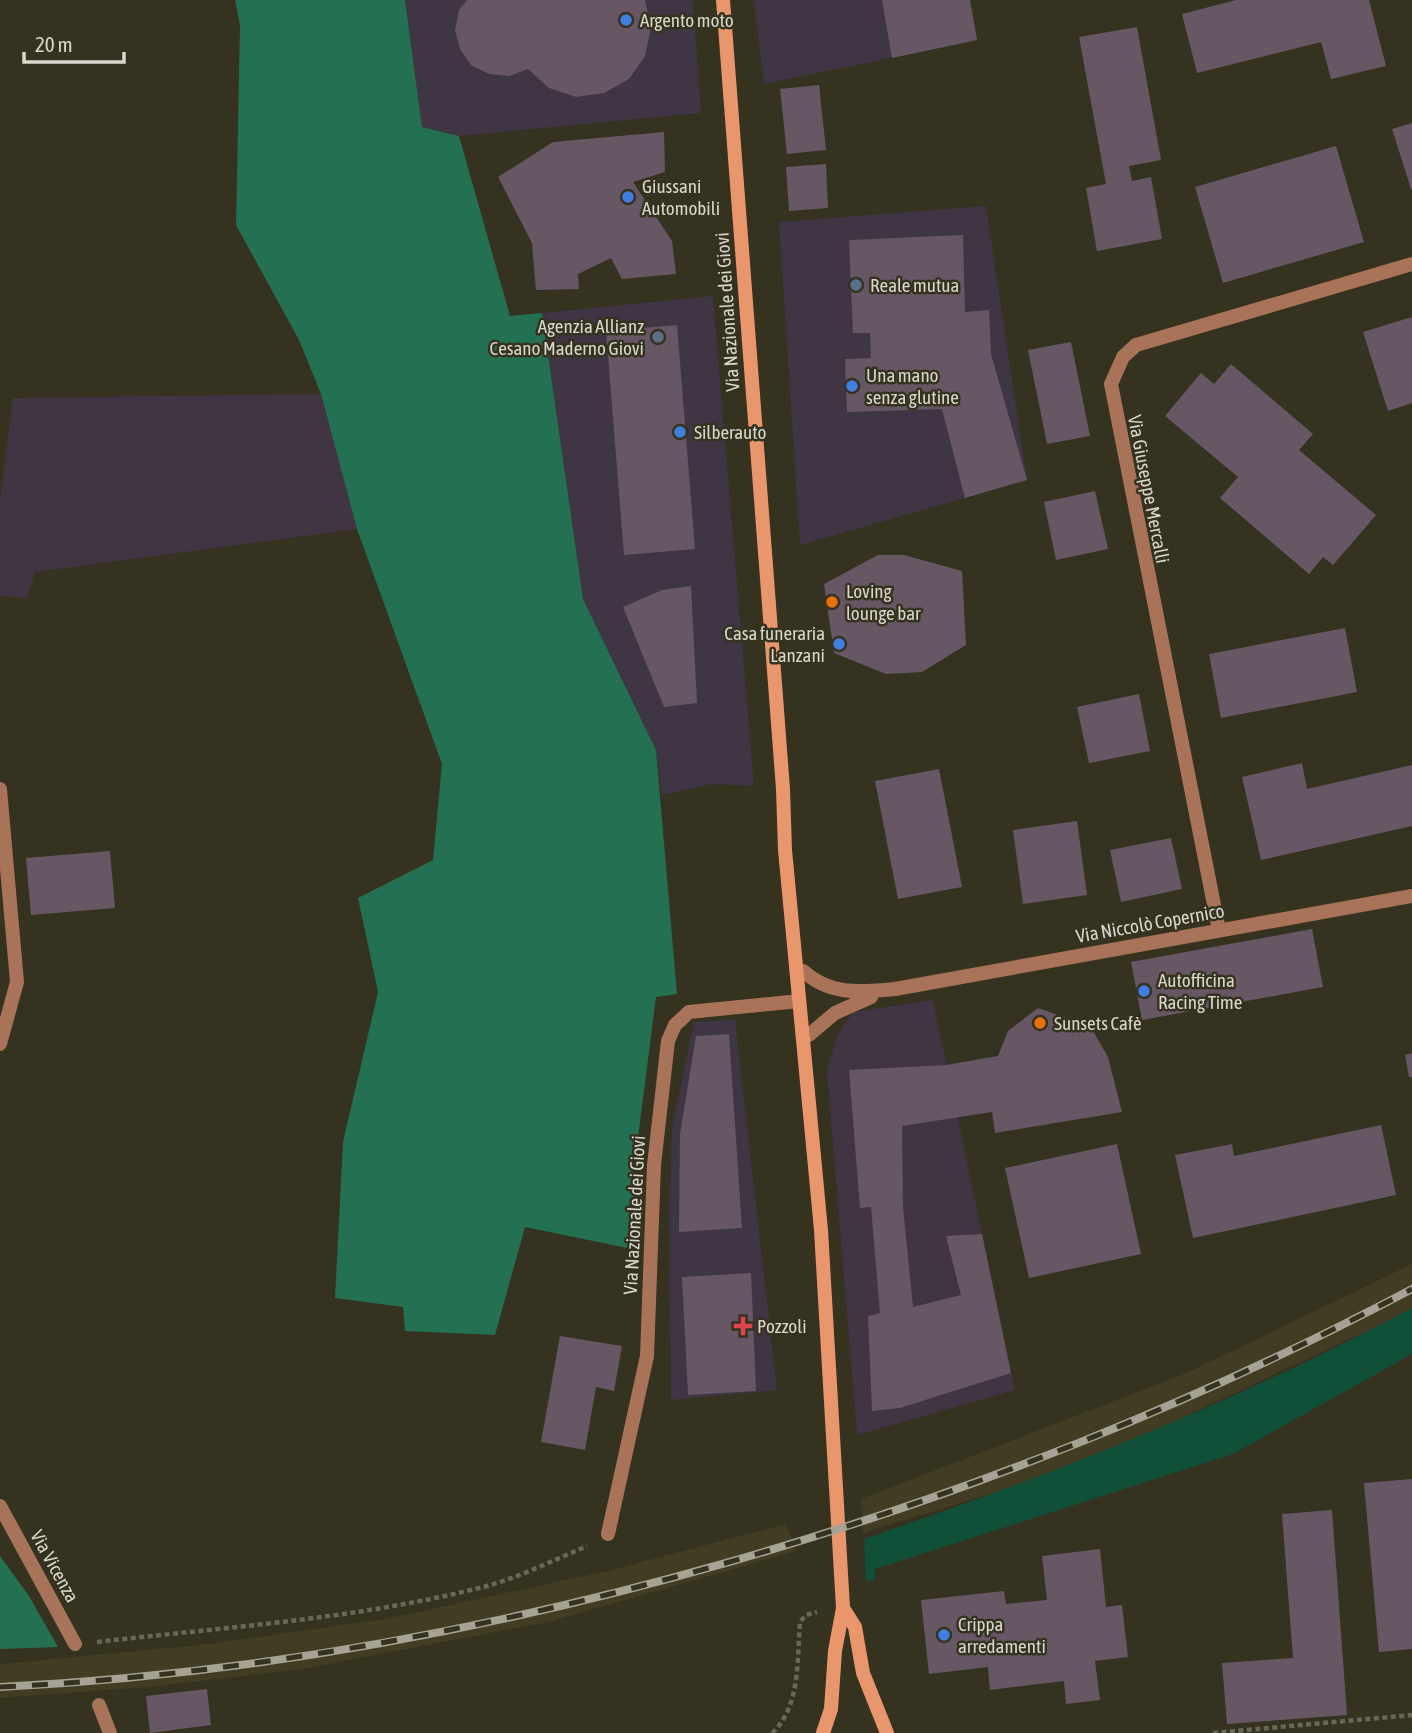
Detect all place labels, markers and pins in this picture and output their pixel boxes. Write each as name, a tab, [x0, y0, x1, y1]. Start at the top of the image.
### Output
place label: Argento moto	[640, 9, 734, 31]
marker: Argento moto	[618, 12, 634, 28]
place label: Giussani Automobili	[642, 175, 720, 219]
marker: Giussani Automobili	[620, 189, 636, 205]
place label: Reale mutua	[870, 274, 959, 296]
marker: Reale mutua	[848, 277, 864, 293]
place label: Agenzia Allianz Cesano Maderno Giovi	[490, 315, 644, 359]
marker: Agenzia Allianz Cesano Maderno Giovi	[650, 329, 666, 345]
place label: Una mano senza glutine	[866, 364, 959, 408]
marker: Una mano senza glutine	[844, 378, 860, 394]
place label: Silberauto	[694, 421, 767, 443]
marker: Silberauto	[672, 424, 688, 440]
place label: Loving lounge bar	[846, 580, 921, 624]
marker: Loving lounge bar	[824, 594, 840, 610]
place label: Casa funeraria Lanzani	[724, 622, 825, 666]
marker: Casa funeraria Lanzani	[831, 636, 847, 652]
place label: Autofficina Racing Time	[1158, 969, 1242, 1013]
marker: Autofficina Racing Time	[1136, 983, 1152, 999]
place label: Sunsets Cafè	[1054, 1012, 1142, 1034]
marker: Sunsets Cafè	[1032, 1015, 1048, 1031]
place label: Pozzoli	[757, 1315, 807, 1337]
marker: Pozzoli	[735, 1318, 751, 1334]
place label: Crippa arredamenti	[958, 1613, 1046, 1657]
marker: Crippa arredamenti	[936, 1627, 952, 1643]

